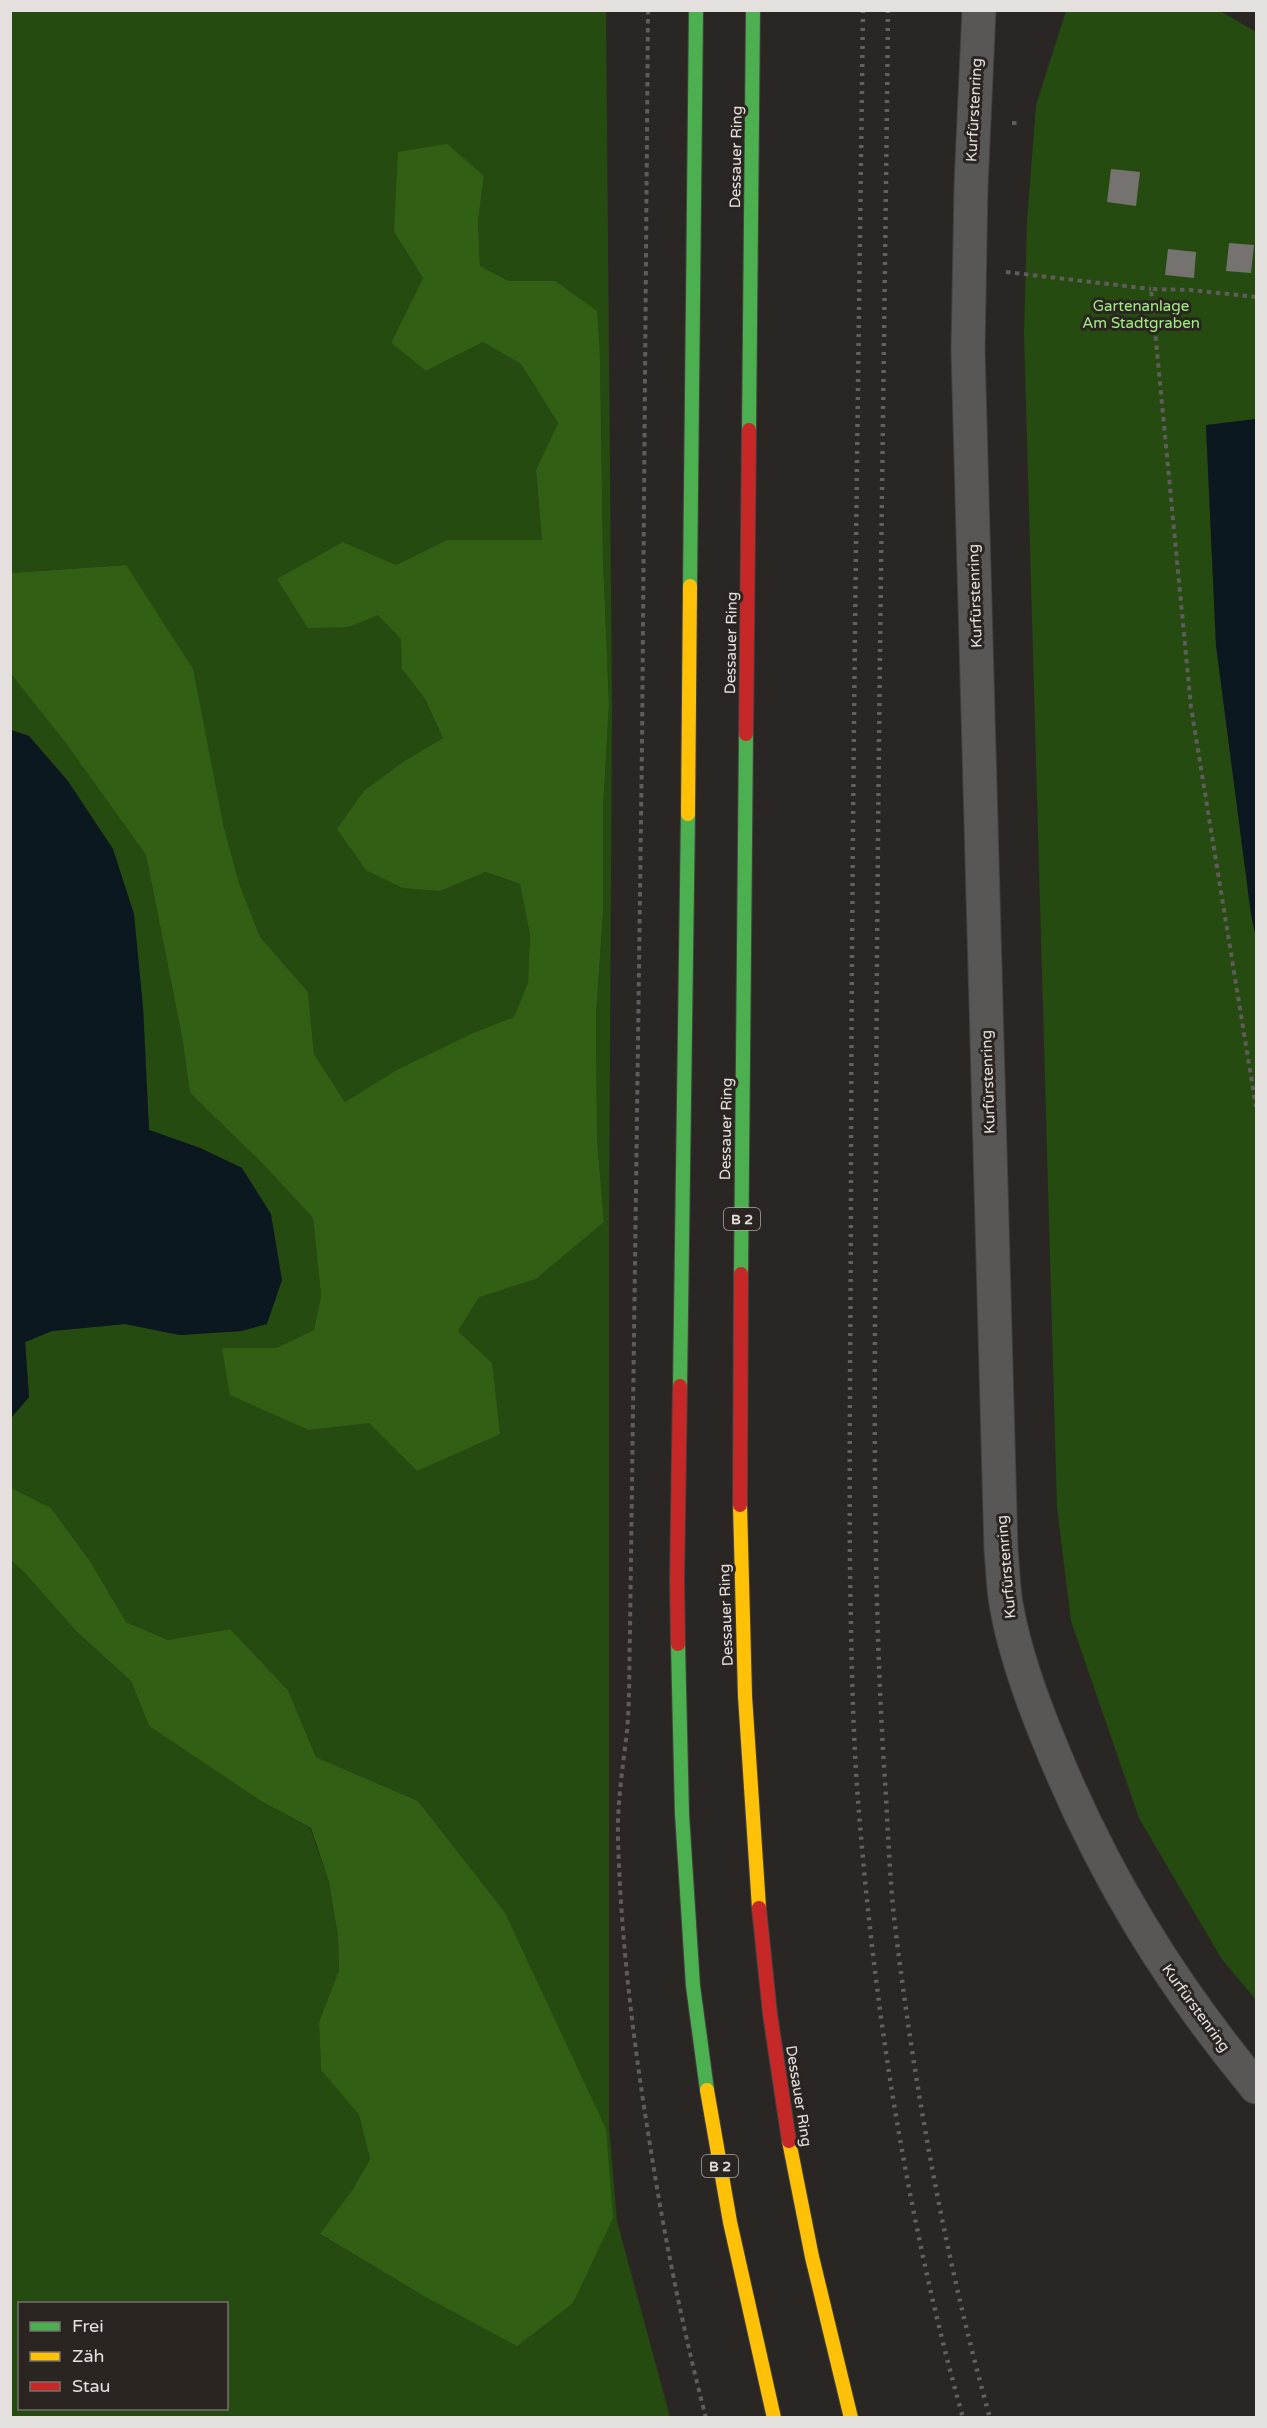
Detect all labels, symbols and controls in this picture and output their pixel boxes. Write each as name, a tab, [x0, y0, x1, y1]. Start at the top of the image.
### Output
street label: Kurfürstenring	[962, 58, 986, 162]
street label: Dessauer Ring	[726, 106, 746, 208]
park label: Gartenanlage Am Stadtgraben	[1082, 297, 1200, 332]
street label: Kurfürstenring	[964, 544, 986, 648]
street label: Dessauer Ring	[721, 592, 741, 694]
street label: Kurfürstenring	[977, 1030, 999, 1134]
street label: Dessauer Ring	[716, 1078, 736, 1180]
road number: B 2	[724, 1208, 760, 1230]
street label: Kurfürstenring	[993, 1514, 1019, 1620]
street label: Dessauer Ring	[715, 1563, 737, 1667]
street label: Kurfürstenring	[1158, 1961, 1234, 2055]
street label: Dessauer Ring	[782, 2044, 816, 2148]
road number: B 2	[702, 2155, 738, 2177]
legend	[18, 2302, 228, 2410]
text: Frei	[72, 2315, 104, 2337]
text: Zäh	[72, 2345, 105, 2367]
text: Stau	[72, 2375, 111, 2397]

